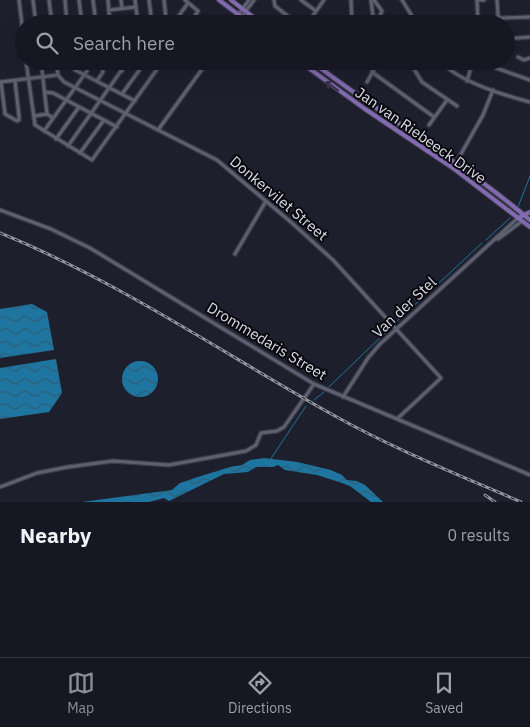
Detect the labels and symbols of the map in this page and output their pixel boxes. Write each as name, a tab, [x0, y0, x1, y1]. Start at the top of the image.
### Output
one-way arrow	[326, 80, 339, 91]
street label: Jan van Riebeeck Drive	[352, 83, 490, 187]
street label: Donkervilet Street	[226, 152, 332, 244]
street label: Van der Stel	[368, 272, 440, 342]
street label: Drommedaris Street	[204, 298, 330, 384]

